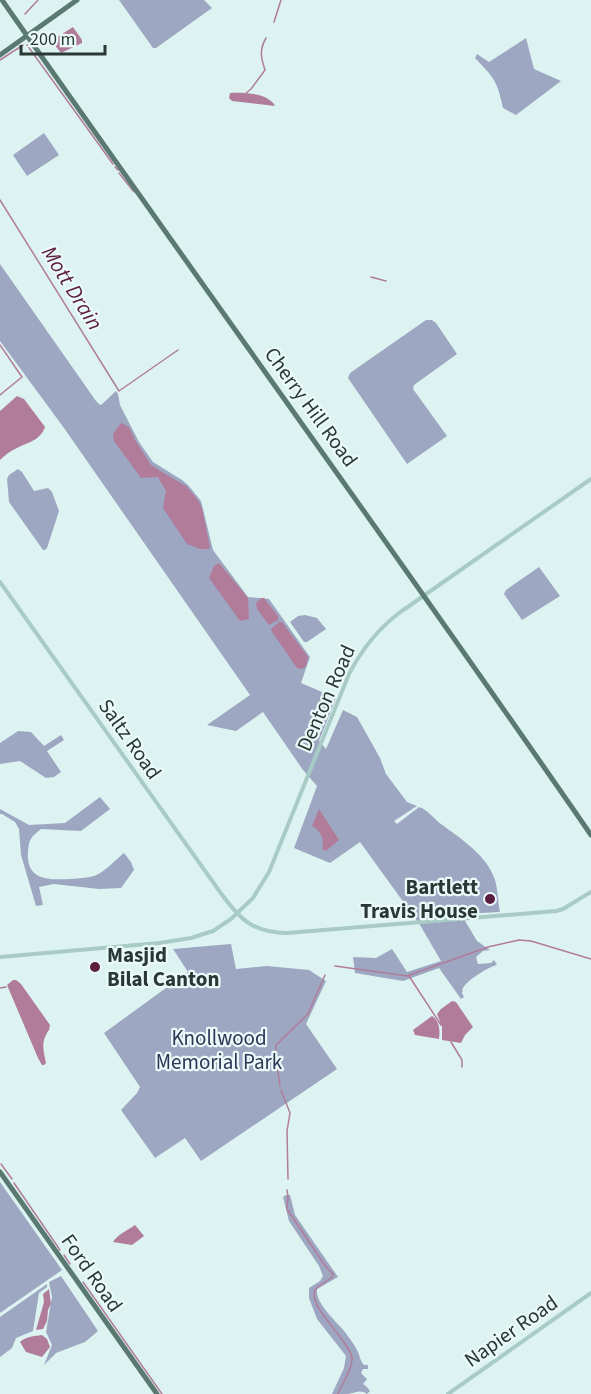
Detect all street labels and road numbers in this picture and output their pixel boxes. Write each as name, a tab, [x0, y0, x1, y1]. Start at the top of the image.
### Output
street label: Cherry Hill Road	[257, 341, 365, 473]
street label: Denton Road	[289, 640, 363, 756]
street label: Saltz Road	[91, 693, 169, 785]
street label: Ford Road	[54, 1228, 130, 1318]
street label: Napier Road	[458, 1288, 564, 1374]

